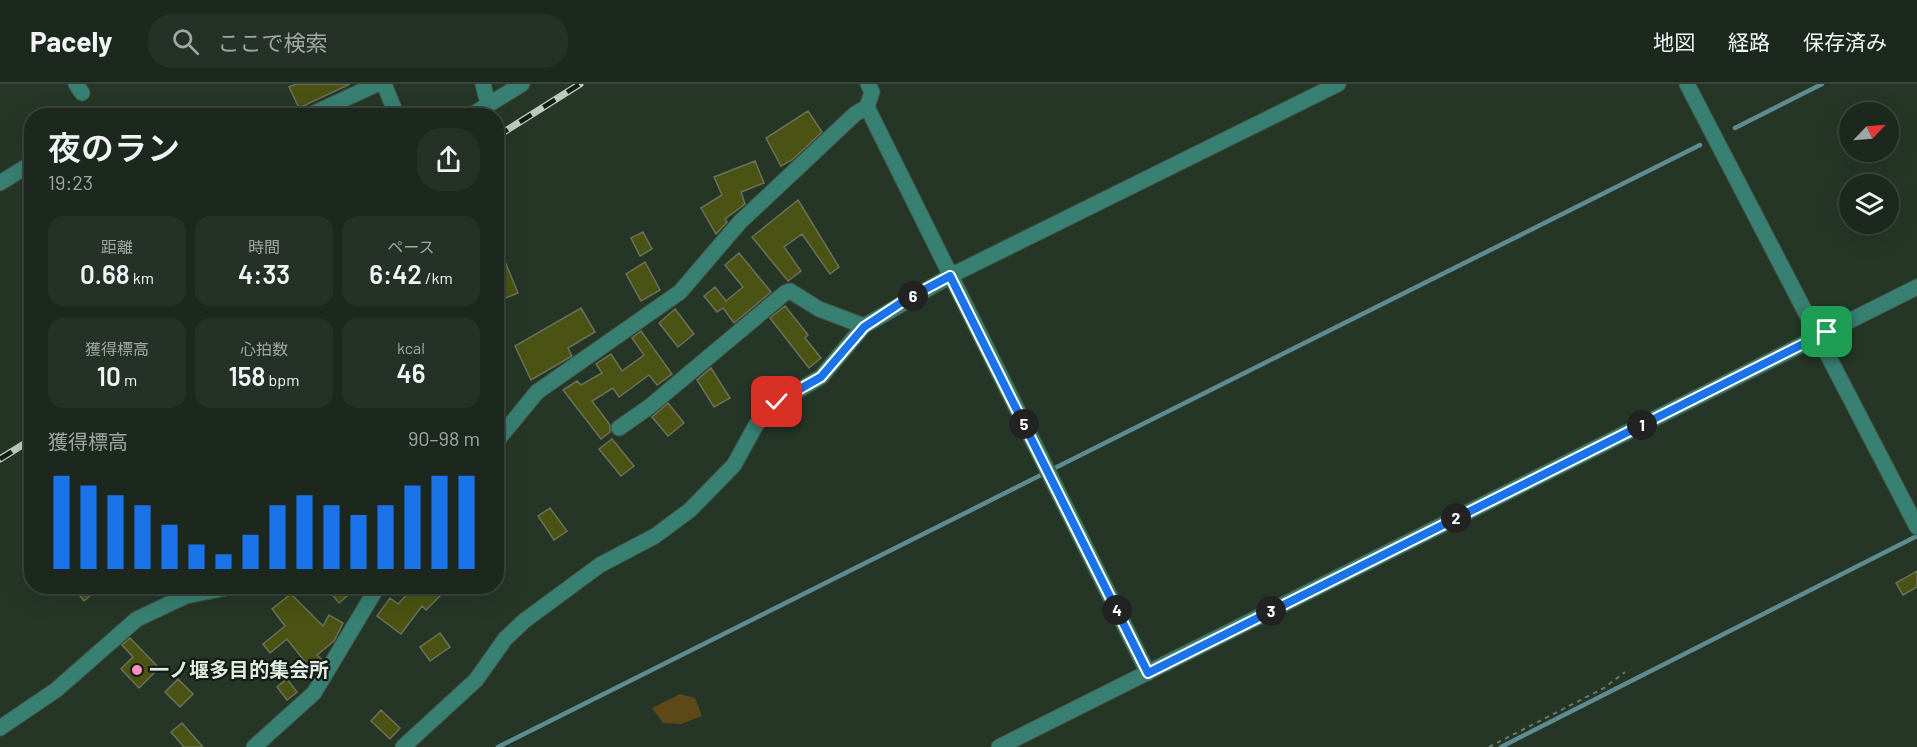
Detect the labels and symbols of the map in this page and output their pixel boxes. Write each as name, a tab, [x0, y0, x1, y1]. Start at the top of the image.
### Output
north arrow	[1839, 102, 1899, 162]
pin: 6	[898, 281, 928, 311]
pin	[1801, 306, 1852, 357]
pin	[751, 376, 802, 427]
pin: 5	[1009, 409, 1039, 439]
pin: 1	[1627, 410, 1657, 440]
pin: 2	[1441, 503, 1471, 533]
pin: 4	[1102, 595, 1132, 625]
pin: 3	[1256, 596, 1286, 626]
place label: 一ノ堰多目的集会所	[149, 657, 329, 681]
marker: 一ノ堰多目的集会所	[130, 663, 144, 677]

